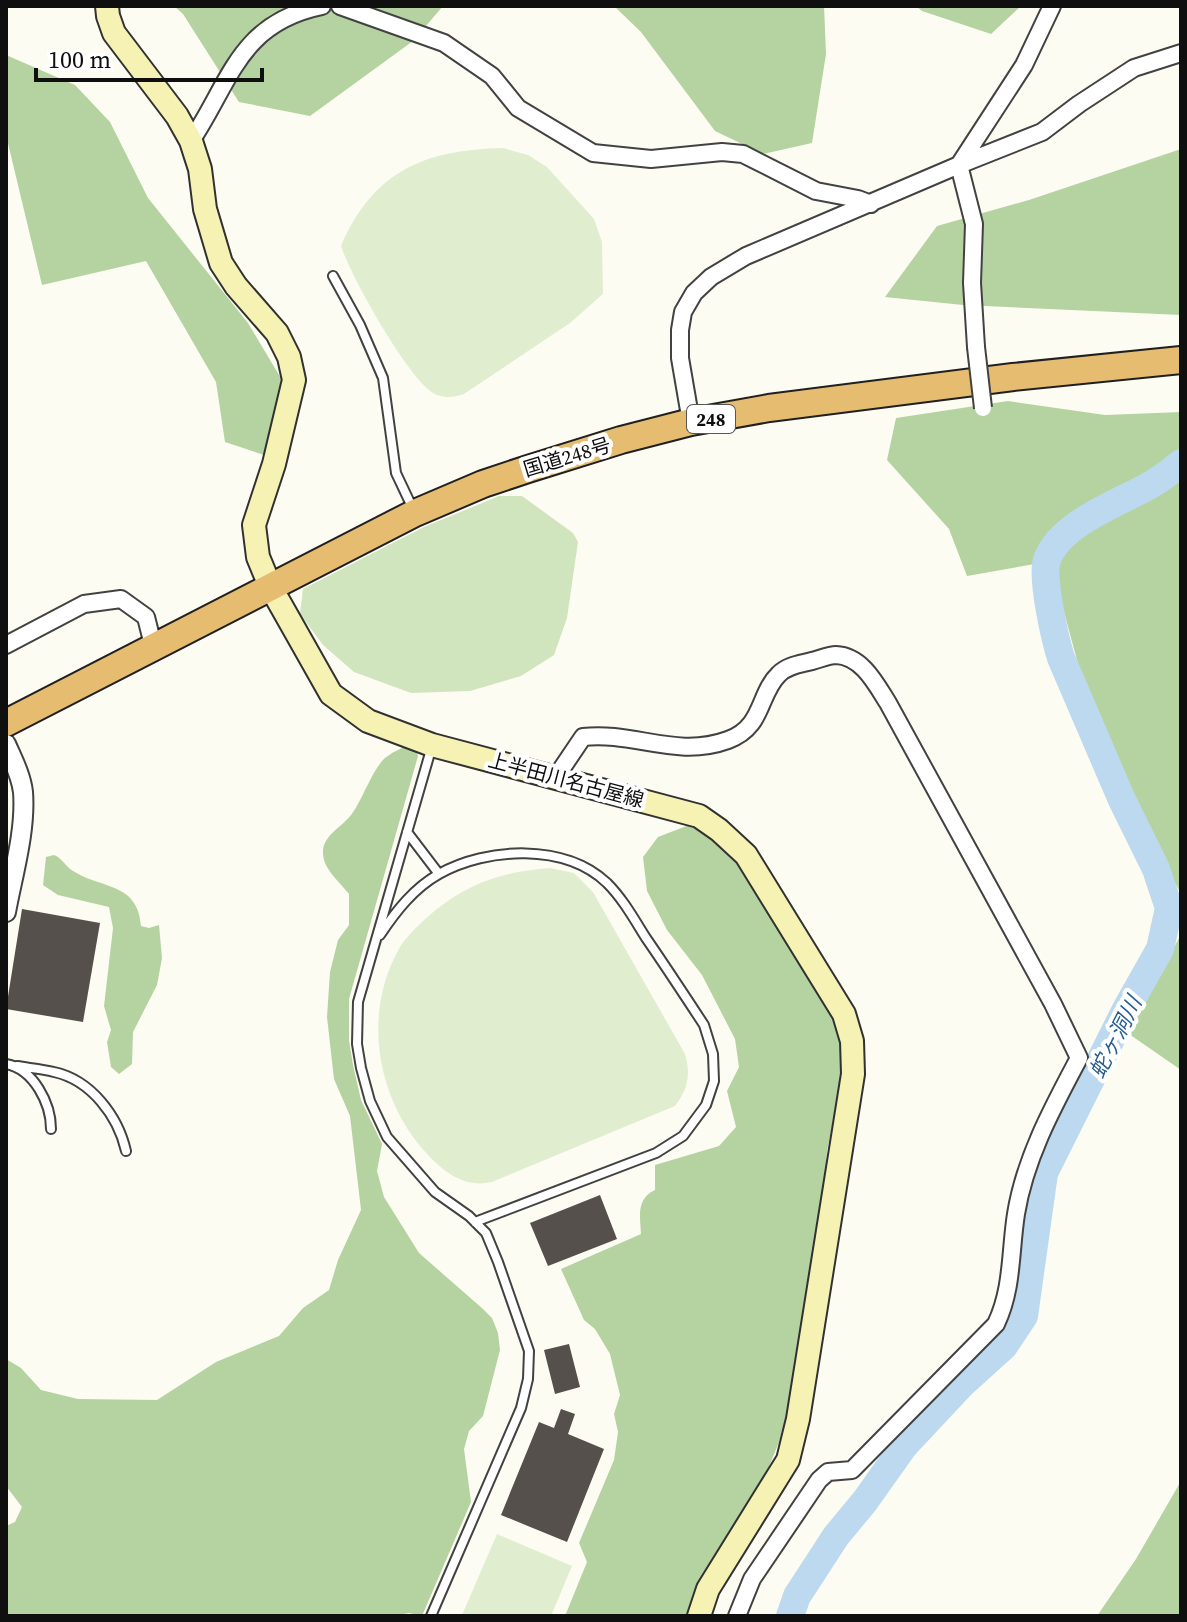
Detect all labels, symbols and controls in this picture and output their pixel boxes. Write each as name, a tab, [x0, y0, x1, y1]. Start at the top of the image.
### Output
scale bar	[36, 32, 262, 82]
text: 100 m	[48, 43, 111, 76]
road number: 248	[687, 405, 735, 433]
street label: 国道248号	[520, 430, 614, 484]
street label: 上半田川名古屋線	[485, 746, 647, 814]
water label: 蛇ヶ洞川	[1082, 989, 1149, 1083]

